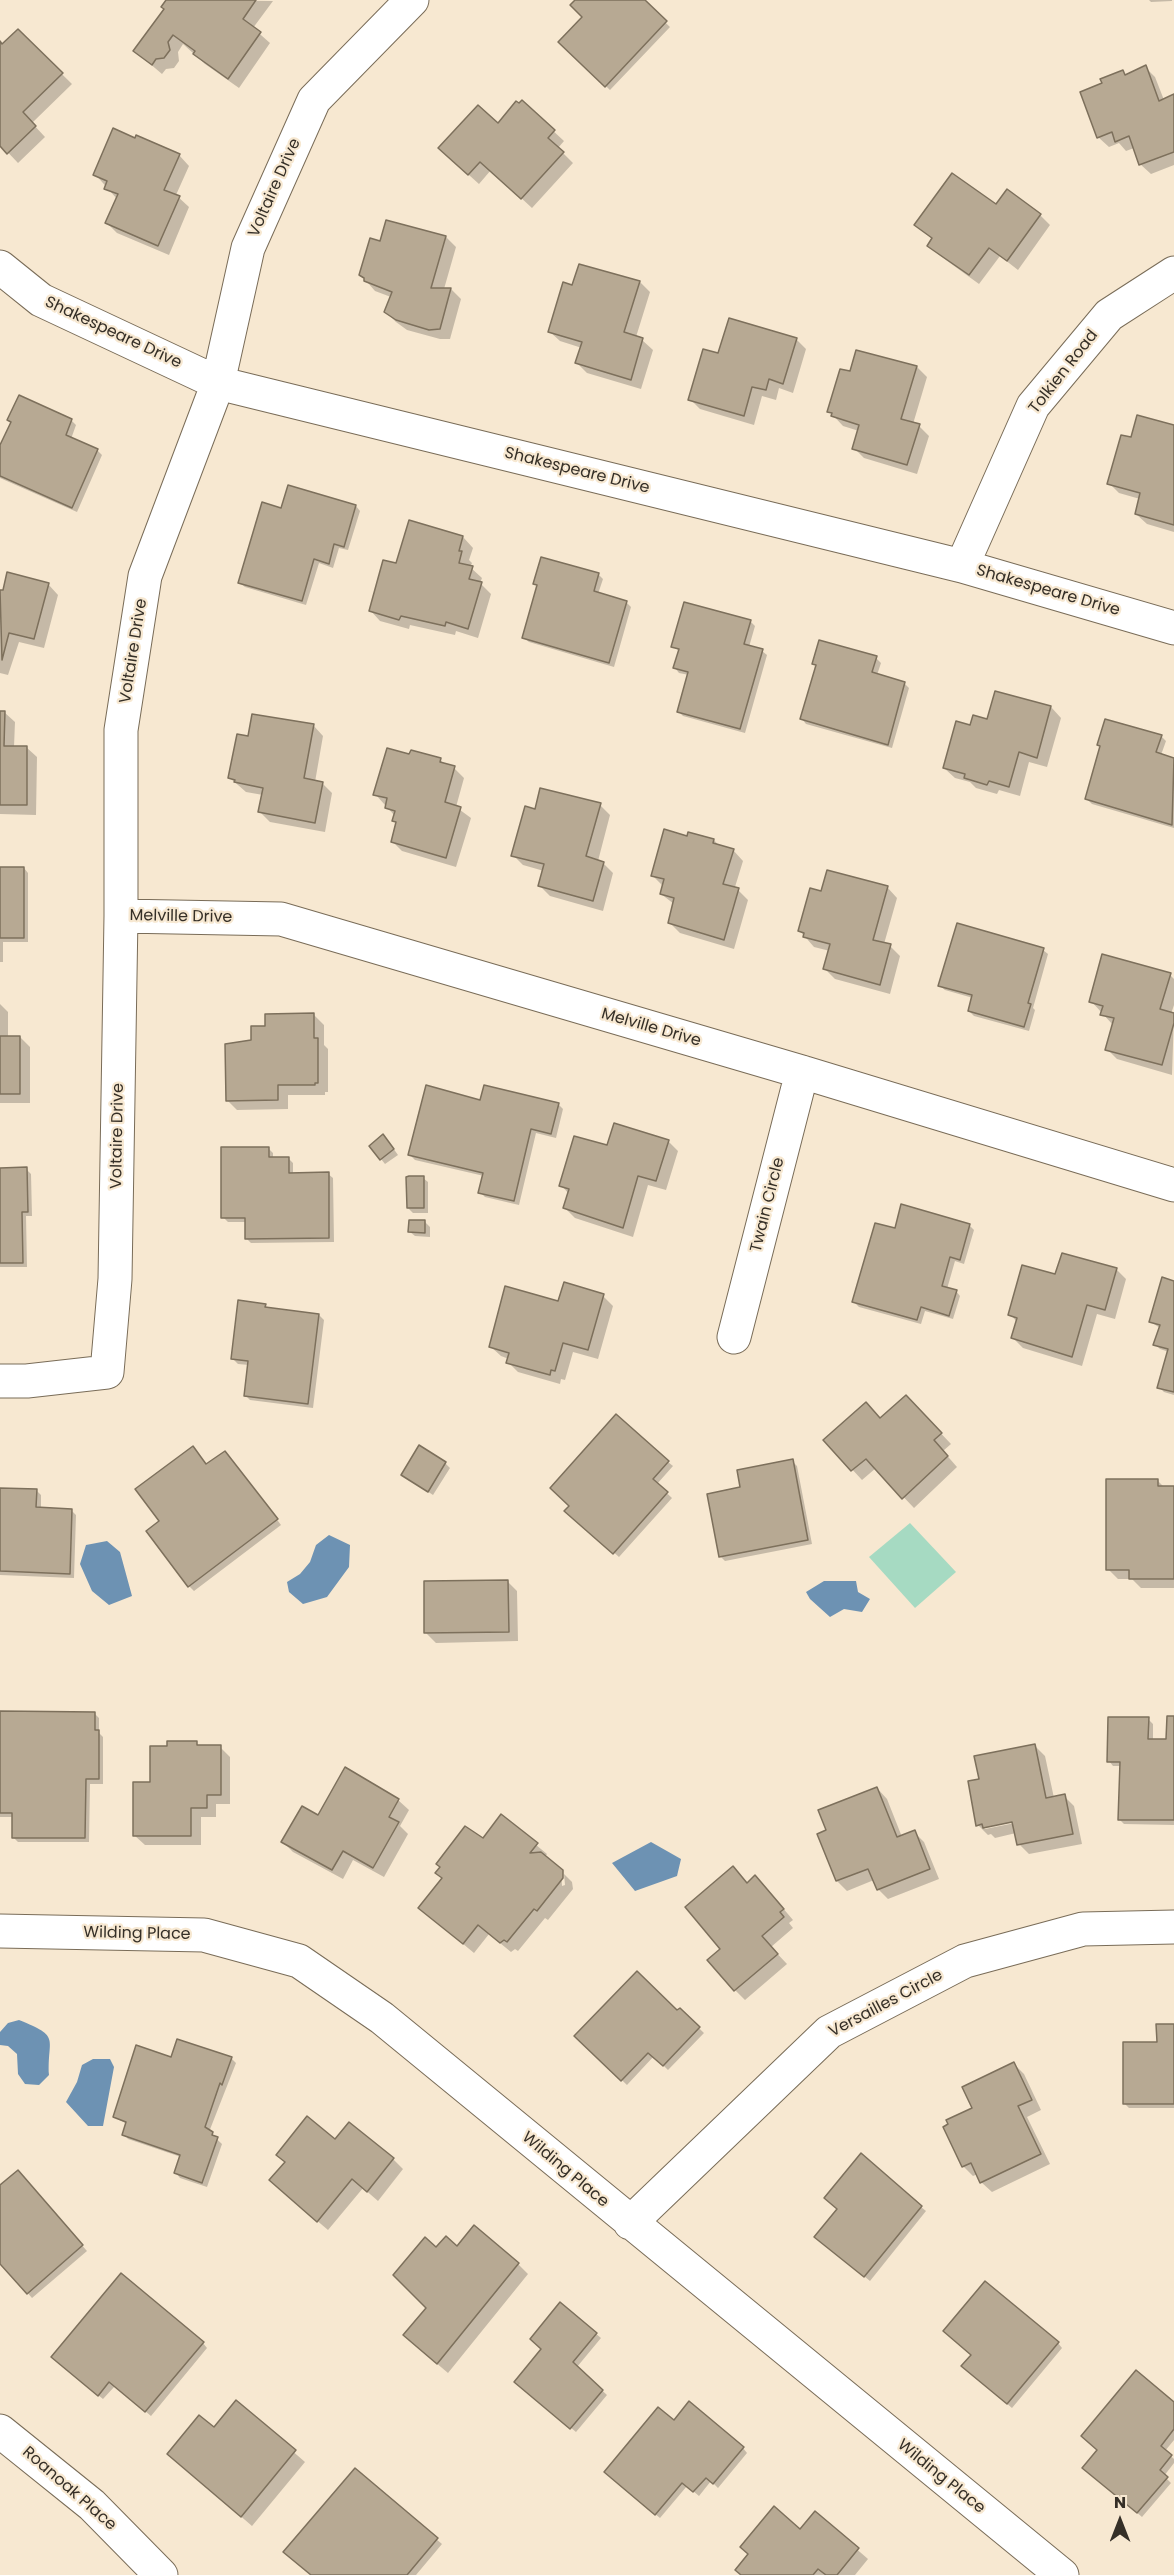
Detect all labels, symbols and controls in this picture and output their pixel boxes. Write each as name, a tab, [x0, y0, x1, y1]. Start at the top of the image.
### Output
street label: Voltaire Drive	[245, 136, 305, 240]
street label: Shakespeare Drive	[42, 293, 184, 373]
street label: Tolkien Road	[1025, 326, 1103, 418]
street label: Shakespeare Drive	[502, 444, 652, 498]
street label: Shakespeare Drive	[974, 561, 1122, 621]
street label: Voltaire Drive	[116, 597, 152, 705]
street label: Melville Drive	[129, 907, 233, 927]
street label: Melville Drive	[599, 1005, 703, 1051]
street label: Voltaire Drive	[107, 1083, 129, 1189]
street label: Twain Circle	[747, 1156, 789, 1254]
street label: Wilding Place	[83, 1923, 191, 1945]
street label: Versailles Circle	[826, 1966, 946, 2042]
street label: Wilding Place	[518, 2128, 612, 2212]
street label: Wilding Place	[893, 2436, 989, 2518]
street label: Roanoak Place	[18, 2443, 120, 2535]
north arrow	[1090, 2491, 1150, 2551]
text: N	[1114, 2491, 1126, 2514]

